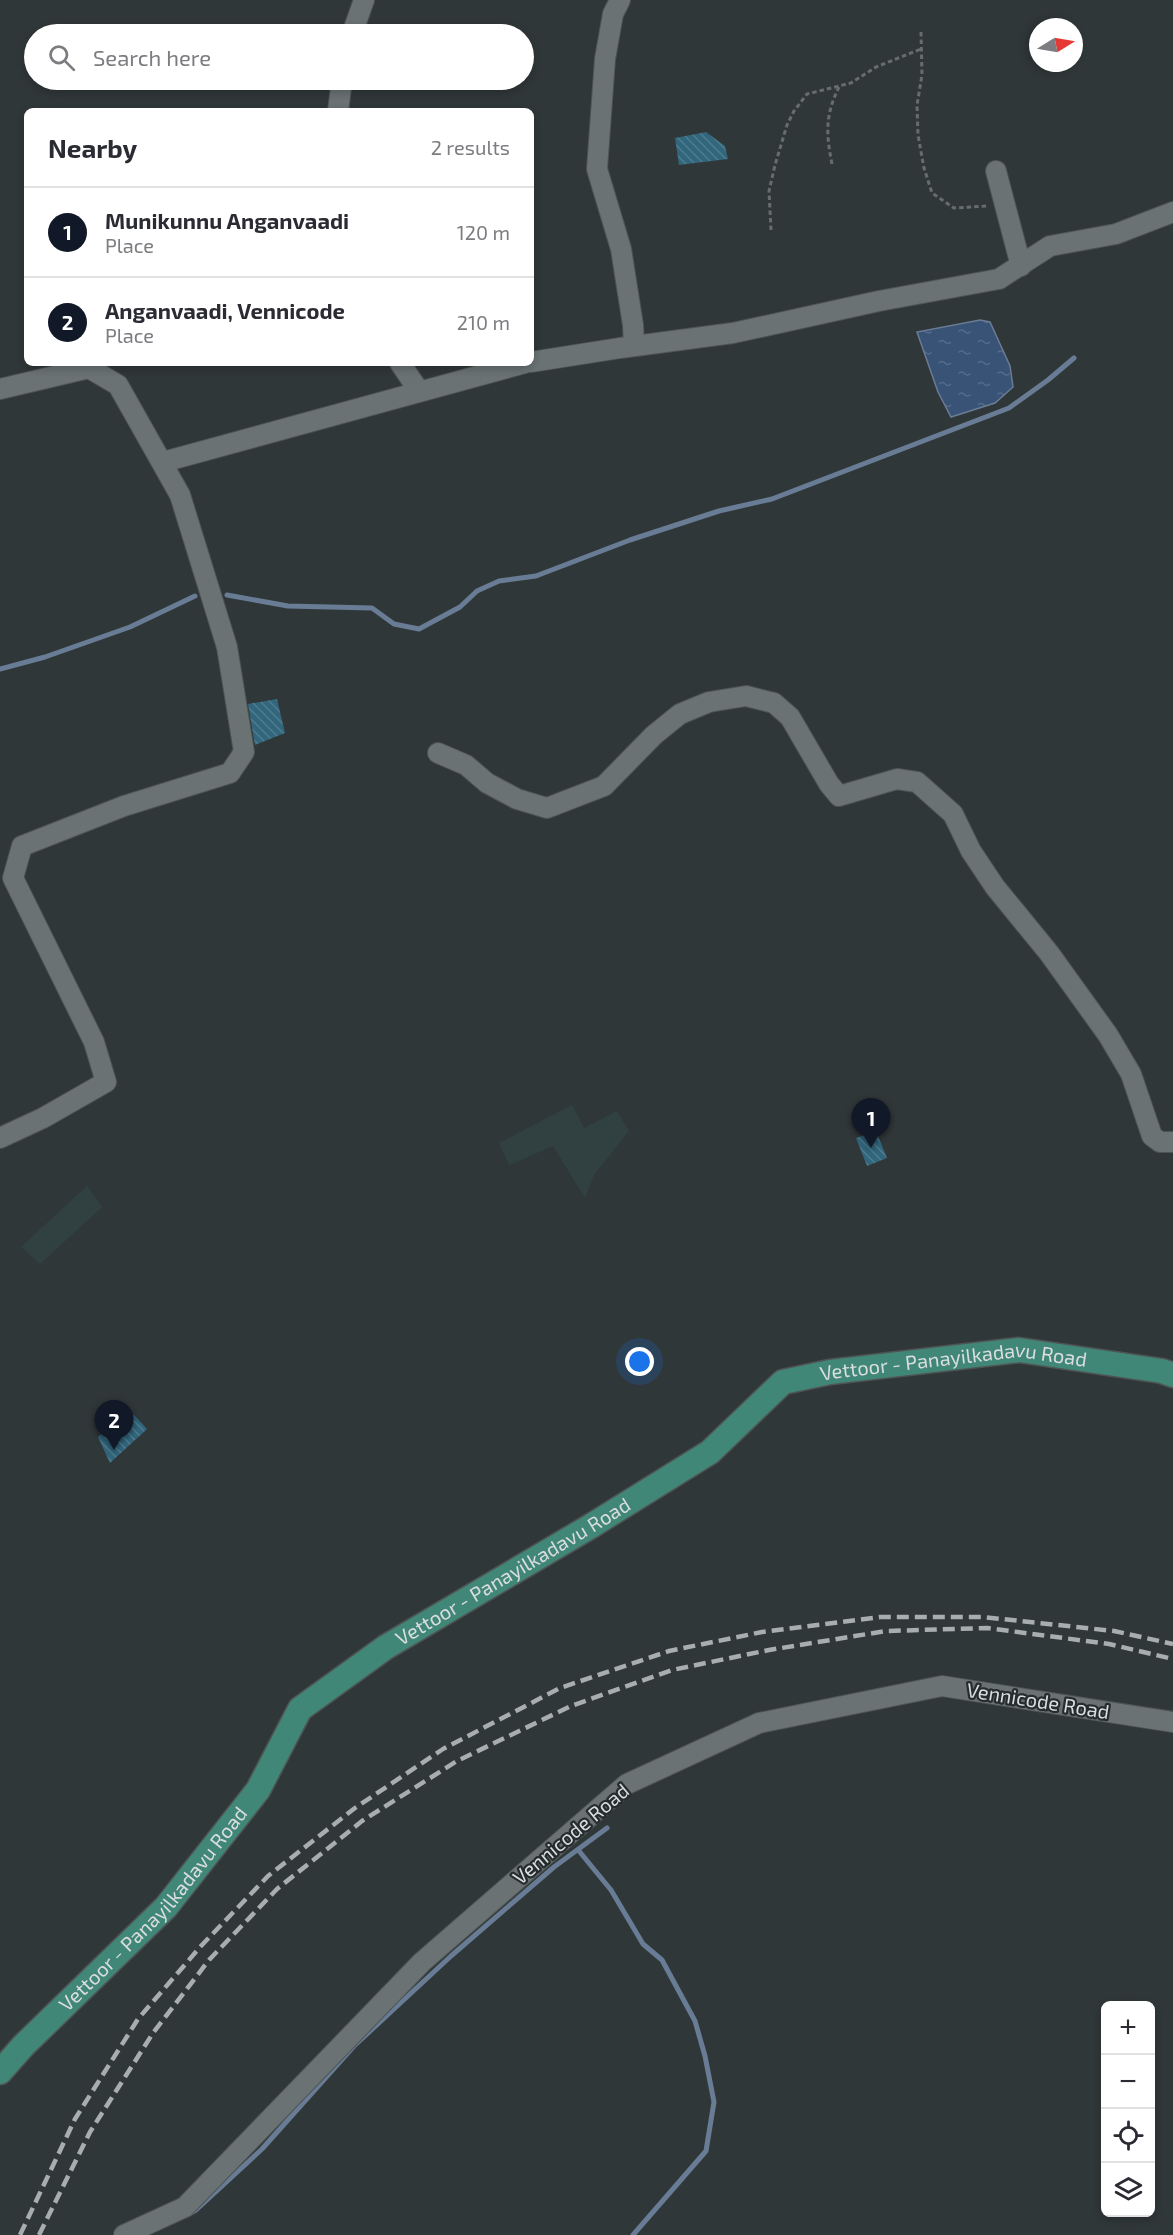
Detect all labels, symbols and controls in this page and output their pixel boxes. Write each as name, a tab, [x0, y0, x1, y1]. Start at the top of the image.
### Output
north arrow	[1029, 18, 1083, 72]
search box	[24, 24, 534, 90]
icon: search	[45, 41, 78, 74]
text: Search here	[93, 44, 211, 70]
text: Nearby	[48, 132, 137, 163]
text: 2 results	[431, 135, 510, 159]
text: Munikunnu Anganvaadi	[105, 207, 349, 233]
text: 1	[63, 220, 72, 244]
text: 120 m	[457, 220, 510, 244]
text: Place	[105, 233, 154, 257]
text: Anganvaadi, Vennicode	[105, 297, 345, 323]
text: 2	[62, 310, 73, 334]
text: 210 m	[457, 310, 510, 334]
text: Place	[105, 323, 154, 347]
pin: 1	[852, 1098, 890, 1148]
street label: Vettoor - Panayilkadavu Road	[818, 1337, 1089, 1385]
your location	[625, 1347, 654, 1376]
pin: 2	[94, 1400, 134, 1450]
street label: Vettoor - Panayilkadavu Road	[391, 1492, 634, 1650]
street label: Vennicode Road	[965, 1677, 1111, 1723]
street label: Vennicode Road	[507, 1778, 633, 1889]
street label: Vettoor - Panayilkadavu Road	[53, 1801, 251, 2016]
map controls	[1101, 2001, 1155, 2217]
button: +	[1101, 2001, 1155, 2055]
button: −	[1101, 2055, 1155, 2109]
button: locate	[1101, 2109, 1155, 2163]
button: layers	[1101, 2163, 1155, 2217]

